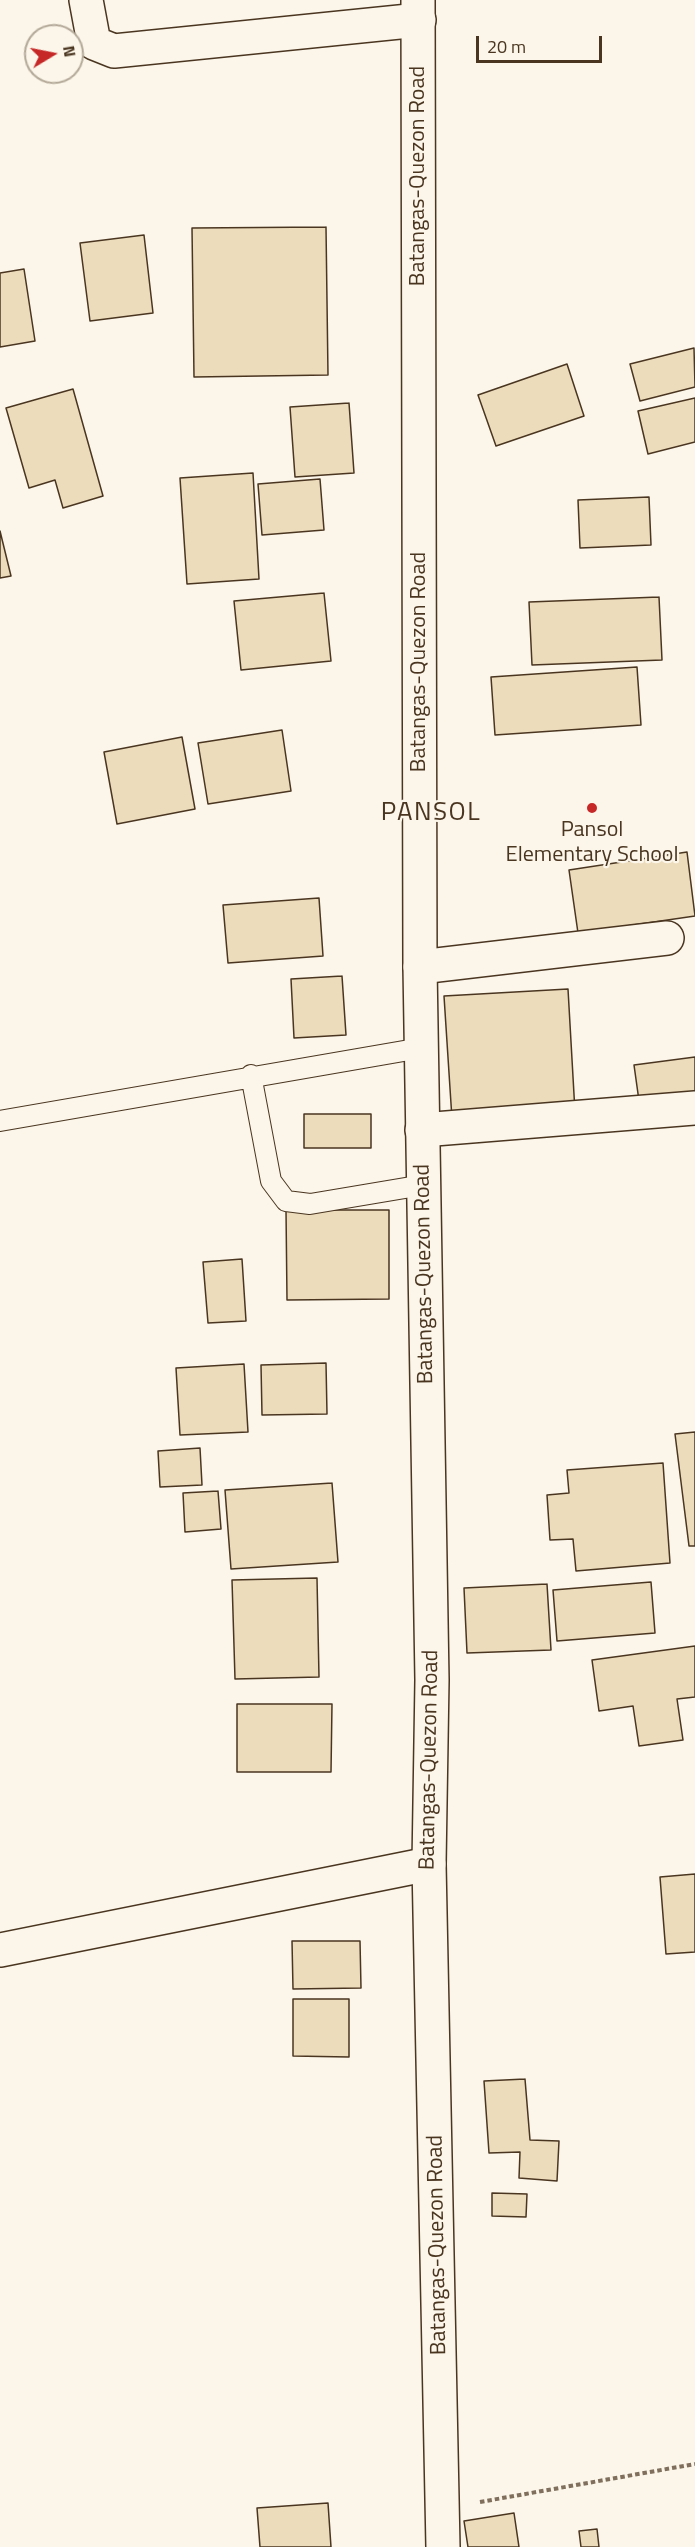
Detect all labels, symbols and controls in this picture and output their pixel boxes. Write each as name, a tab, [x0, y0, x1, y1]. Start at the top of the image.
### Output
north arrow	[24, 24, 84, 84]
scale bar	[479, 24, 605, 62]
text: 20 m	[487, 33, 526, 60]
text: N	[57, 44, 83, 59]
street label: Batangas-Quezon Road	[406, 66, 432, 286]
street label: Batangas-Quezon Road	[407, 552, 433, 772]
district label: PANSOL	[381, 798, 481, 830]
marker: Pansol Elementary School	[585, 801, 599, 815]
place label: Pansol Elementary School	[505, 818, 679, 870]
street label: Batangas-Quezon Road	[410, 1164, 440, 1384]
street label: Batangas-Quezon Road	[415, 1650, 445, 1870]
street label: Batangas-Quezon Road	[423, 2135, 453, 2355]

